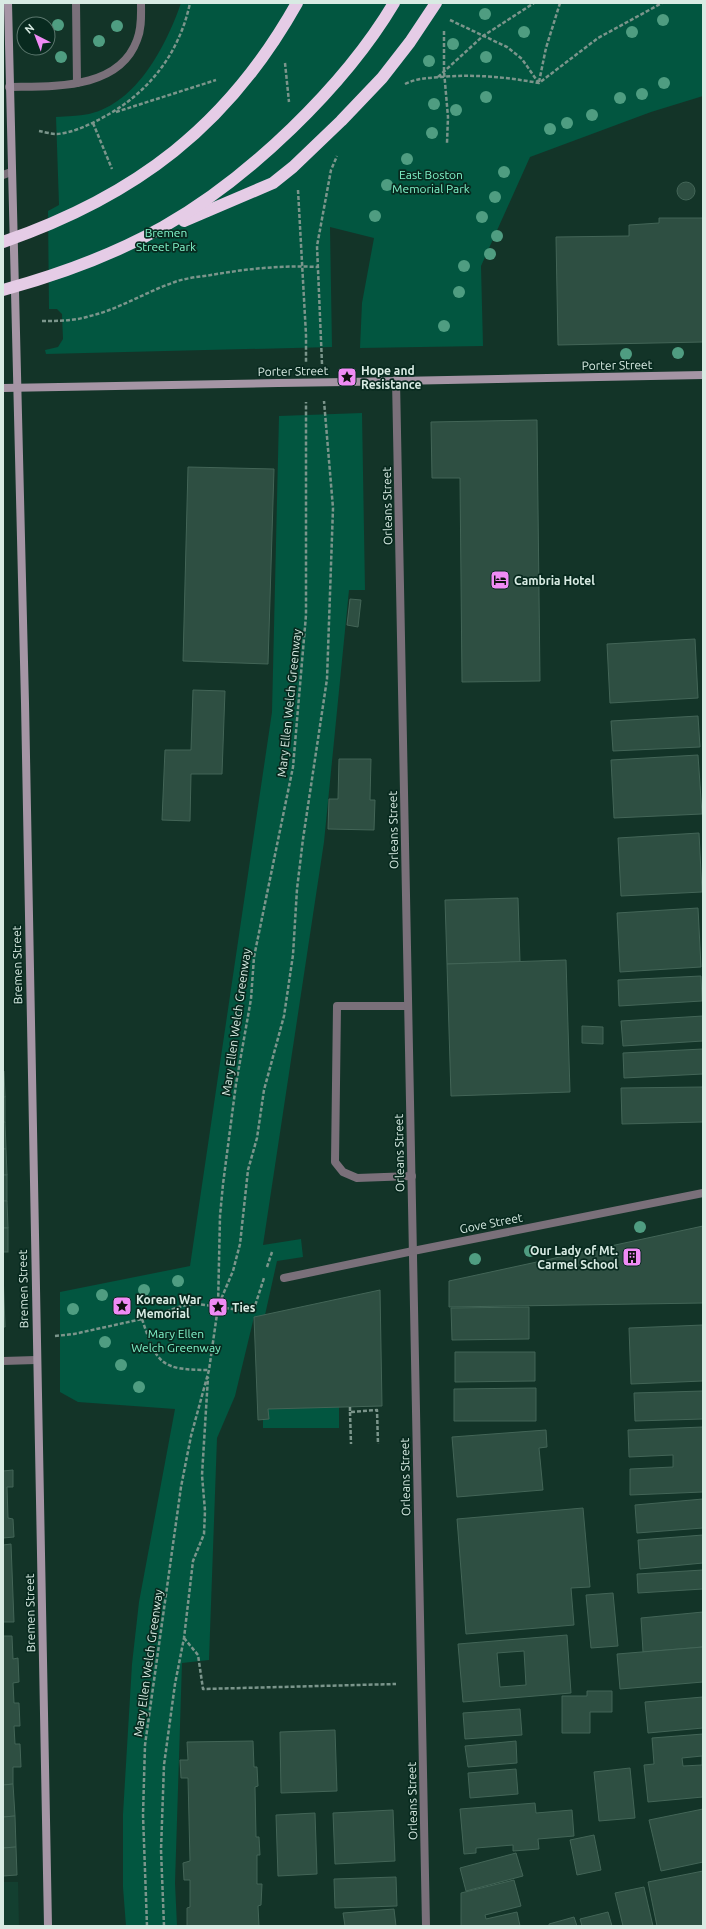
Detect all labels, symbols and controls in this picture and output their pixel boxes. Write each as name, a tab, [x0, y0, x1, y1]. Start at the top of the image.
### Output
north arrow	[16, 16, 56, 56]
text: N	[22, 21, 36, 36]
park label: East Boston Memorial Park	[392, 168, 470, 195]
park label: Bremen Street Park	[136, 226, 196, 253]
street label: Porter Street	[582, 358, 653, 372]
street label: Porter Street	[258, 364, 329, 378]
place label: Hope and Resistance	[361, 364, 421, 391]
place icon: Hope and Resistance	[336, 366, 358, 388]
street label: Orleans Street	[380, 467, 394, 545]
hotel icon: Cambria Hotel	[489, 569, 511, 591]
place label: Cambria Hotel	[514, 574, 595, 587]
street label: Mary Ellen Welch Greenway	[275, 628, 303, 778]
street label: Orleans Street	[386, 791, 400, 869]
street label: Bremen Street	[10, 925, 24, 1005]
street label: Mary Ellen Welch Greenway	[219, 947, 253, 1097]
street label: Orleans Street	[392, 1114, 406, 1192]
street label: Gove Street	[459, 1210, 524, 1235]
place label: Our Lady of Mt. Carmel School	[530, 1244, 618, 1271]
building icon: Our Lady of Mt. Carmel School	[621, 1246, 643, 1268]
street label: Bremen Street	[16, 1249, 30, 1329]
place label: Korean War Memorial	[136, 1293, 201, 1320]
place icon: Korean War Memorial	[111, 1295, 133, 1317]
place icon: Ties	[207, 1296, 229, 1318]
place label: Ties	[232, 1301, 256, 1314]
park label: Mary Ellen Welch Greenway	[131, 1327, 221, 1354]
street label: Orleans Street	[398, 1438, 412, 1516]
street label: Bremen Street	[23, 1573, 37, 1653]
street label: Mary Ellen Welch Greenway	[131, 1588, 165, 1738]
street label: Orleans Street	[405, 1762, 419, 1840]

